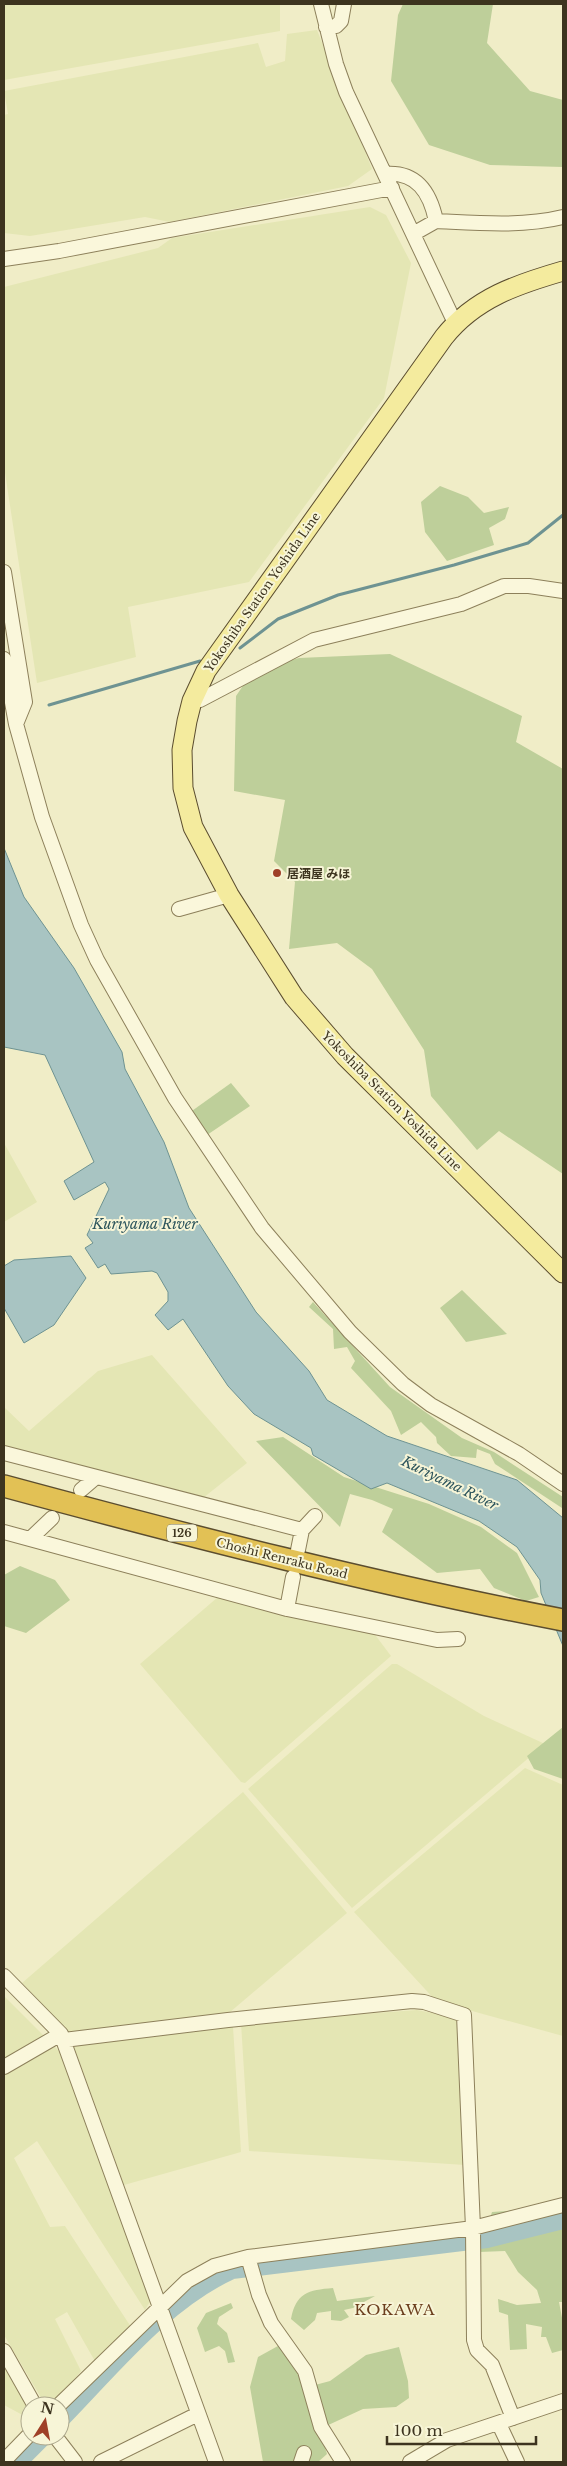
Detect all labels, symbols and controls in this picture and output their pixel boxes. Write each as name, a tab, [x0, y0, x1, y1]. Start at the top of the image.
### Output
street label: Yokoshiba Station Yoshida Line	[200, 509, 323, 676]
place label: 居酒屋 みほ	[287, 866, 350, 881]
marker: 居酒屋 みほ	[271, 867, 283, 879]
street label: Yokoshiba Station Yoshida Line	[318, 1027, 465, 1174]
water label: Kuriyama River	[91, 1215, 198, 1233]
water label: Kuriyama River	[398, 1451, 502, 1514]
road number: 126	[167, 1525, 197, 1542]
street label: Choshi Renraku Road	[215, 1534, 349, 1582]
district label: KOKAWA	[354, 2300, 436, 2319]
north arrow	[20, 2396, 70, 2446]
text: N	[39, 2398, 56, 2418]
scale bar	[387, 2414, 536, 2446]
text: 100 m	[394, 2421, 443, 2440]

